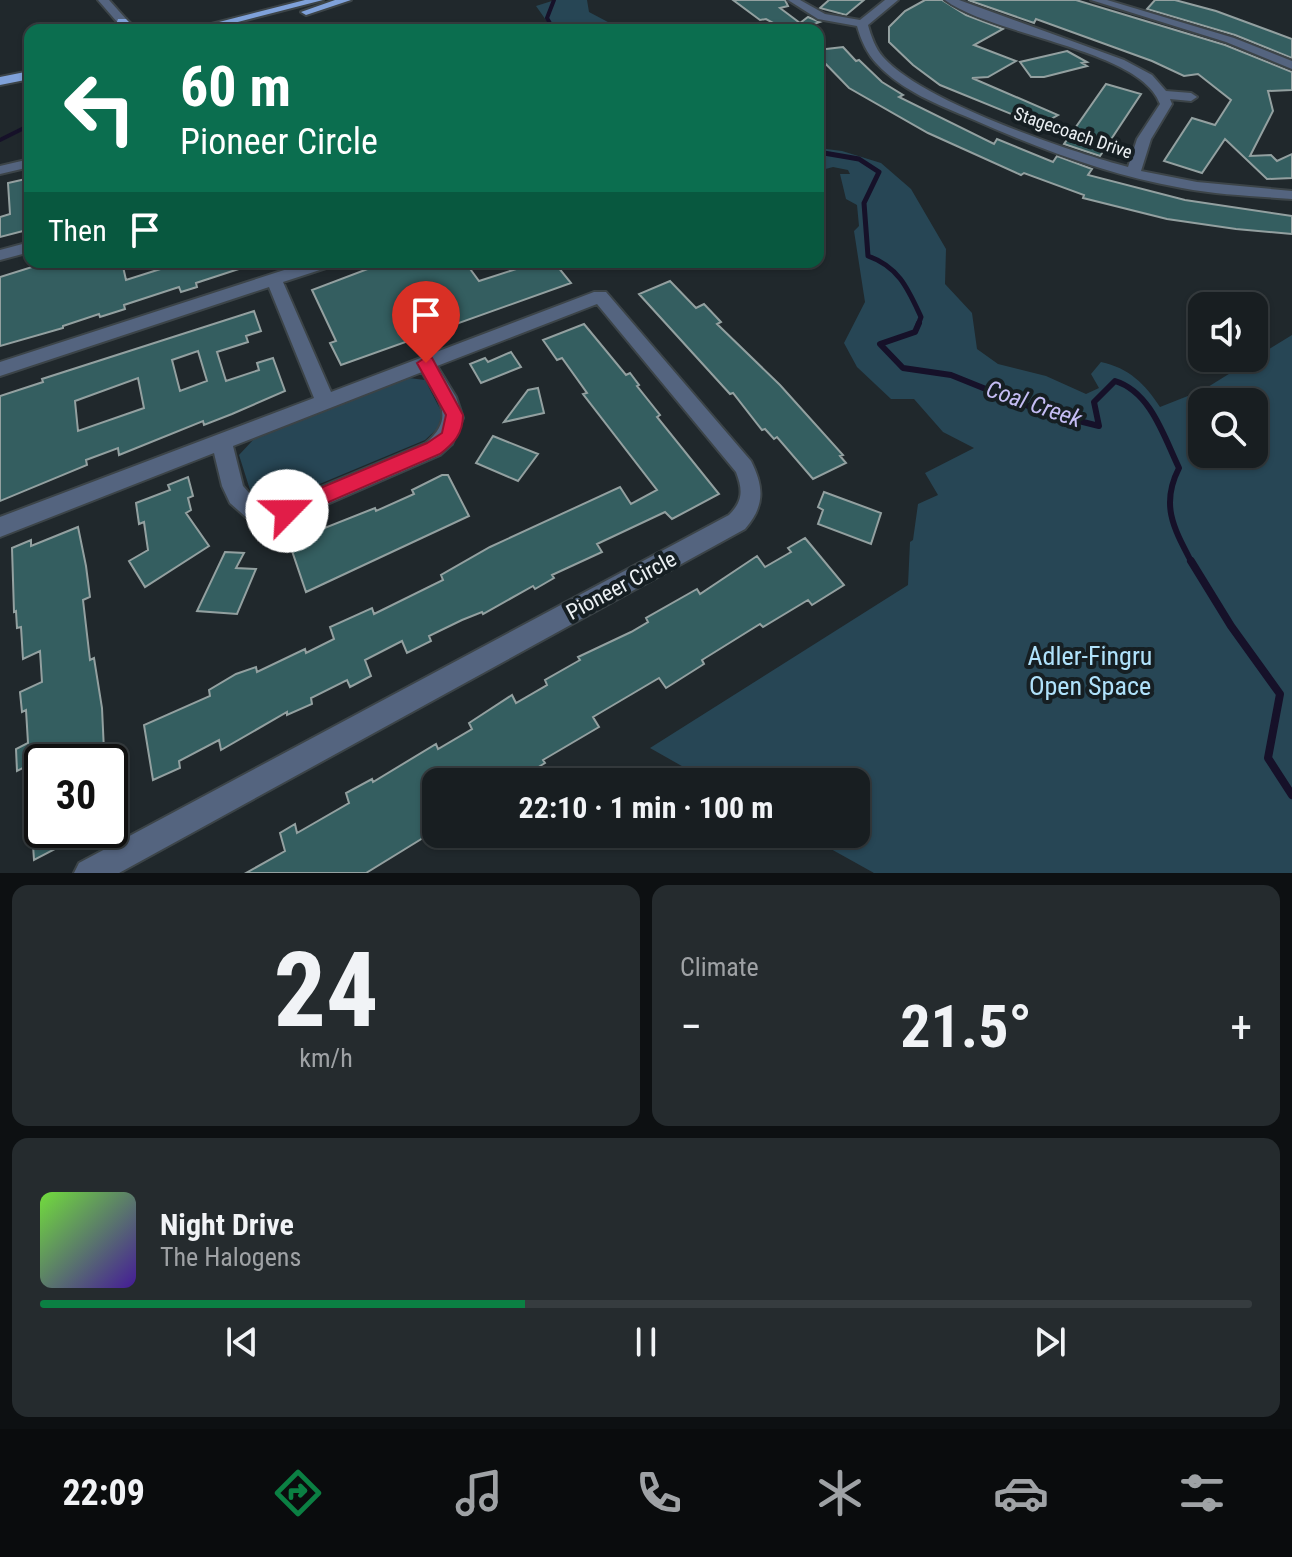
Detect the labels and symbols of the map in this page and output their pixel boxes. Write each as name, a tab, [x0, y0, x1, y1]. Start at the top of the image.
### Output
street label: Stagecoach Drive	[1011, 102, 1135, 163]
pin	[392, 281, 460, 363]
water label: Coal Creek	[983, 375, 1086, 434]
position arrow	[245, 469, 329, 553]
street label: Pioneer Circle	[562, 546, 680, 625]
park label: Adler-Fingru Open Space	[1028, 641, 1152, 701]
speed limit sign: 30	[24, 744, 128, 848]

